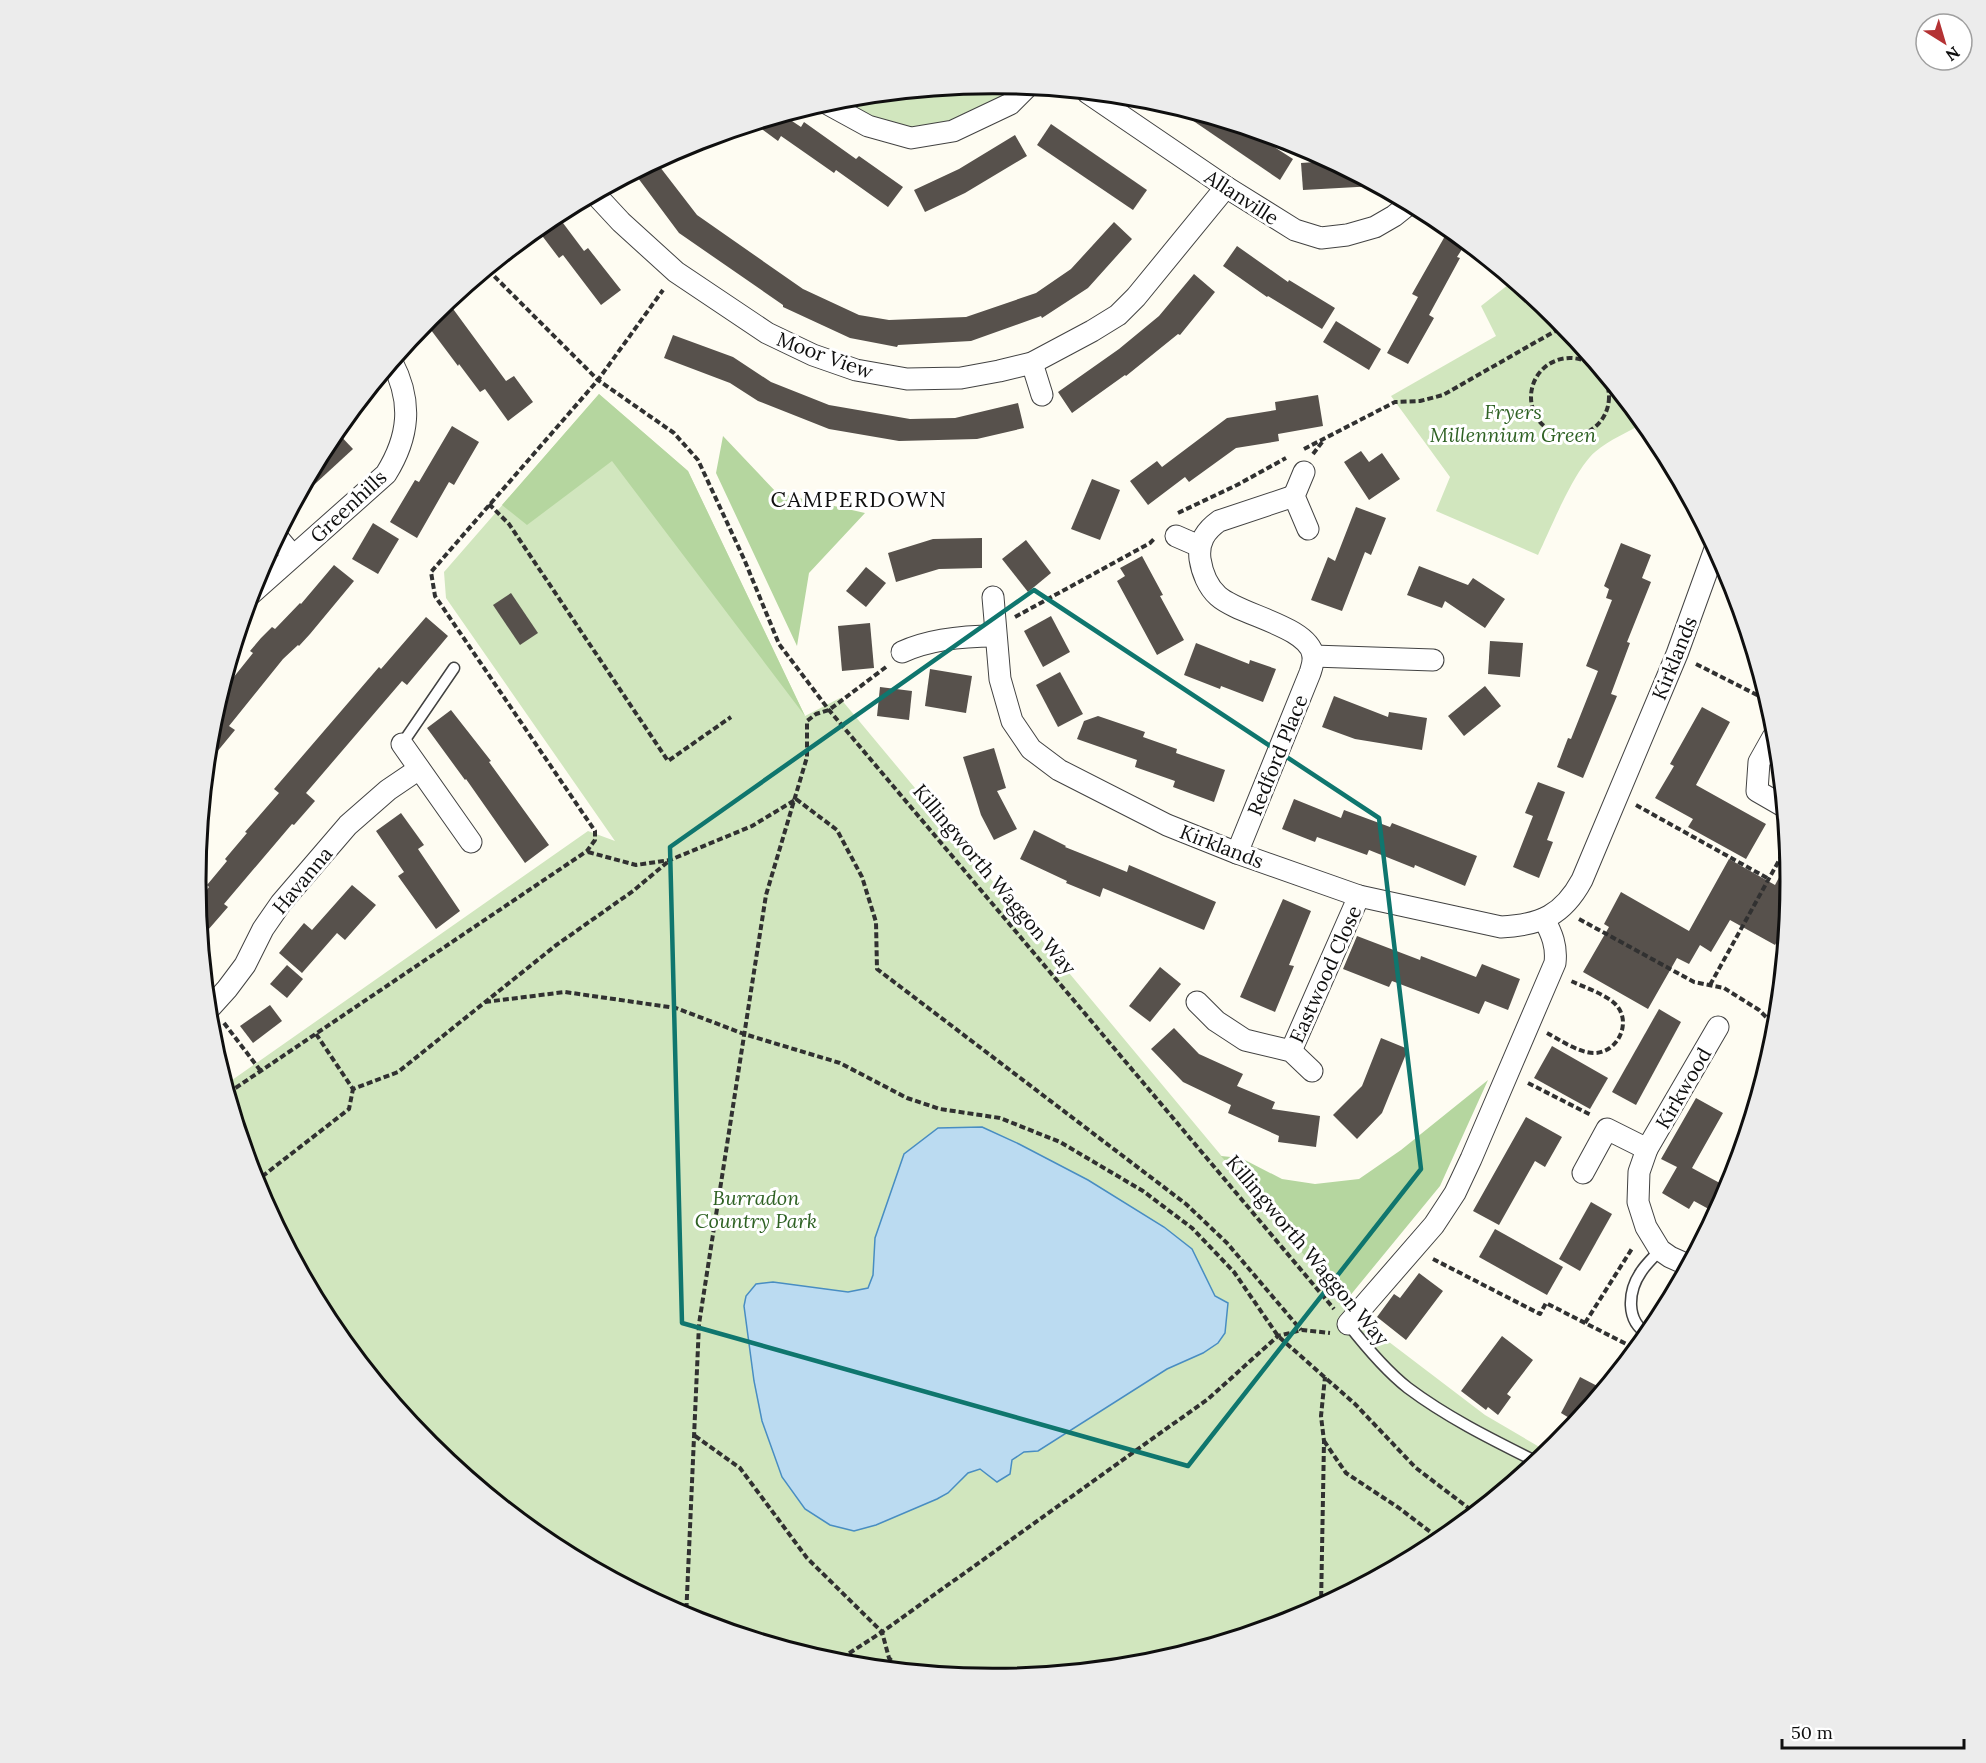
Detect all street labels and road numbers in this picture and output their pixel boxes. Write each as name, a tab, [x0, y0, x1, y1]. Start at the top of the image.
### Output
street label: Allanville	[1200, 163, 1284, 230]
street label: Moor View	[773, 326, 877, 384]
street label: Greenhills	[305, 464, 391, 548]
street label: Kirklands	[1646, 613, 1702, 703]
street label: Redford Place	[1241, 691, 1313, 819]
street label: Killingworth Waggon Way	[908, 779, 1082, 980]
street label: Kirklands	[1177, 819, 1267, 873]
street label: Havanna	[267, 841, 337, 919]
street label: Eastwood Close	[1284, 901, 1367, 1047]
street label: Kirkwood	[1650, 1043, 1716, 1133]
street label: Killingworth Waggon Way	[1221, 1150, 1395, 1351]

